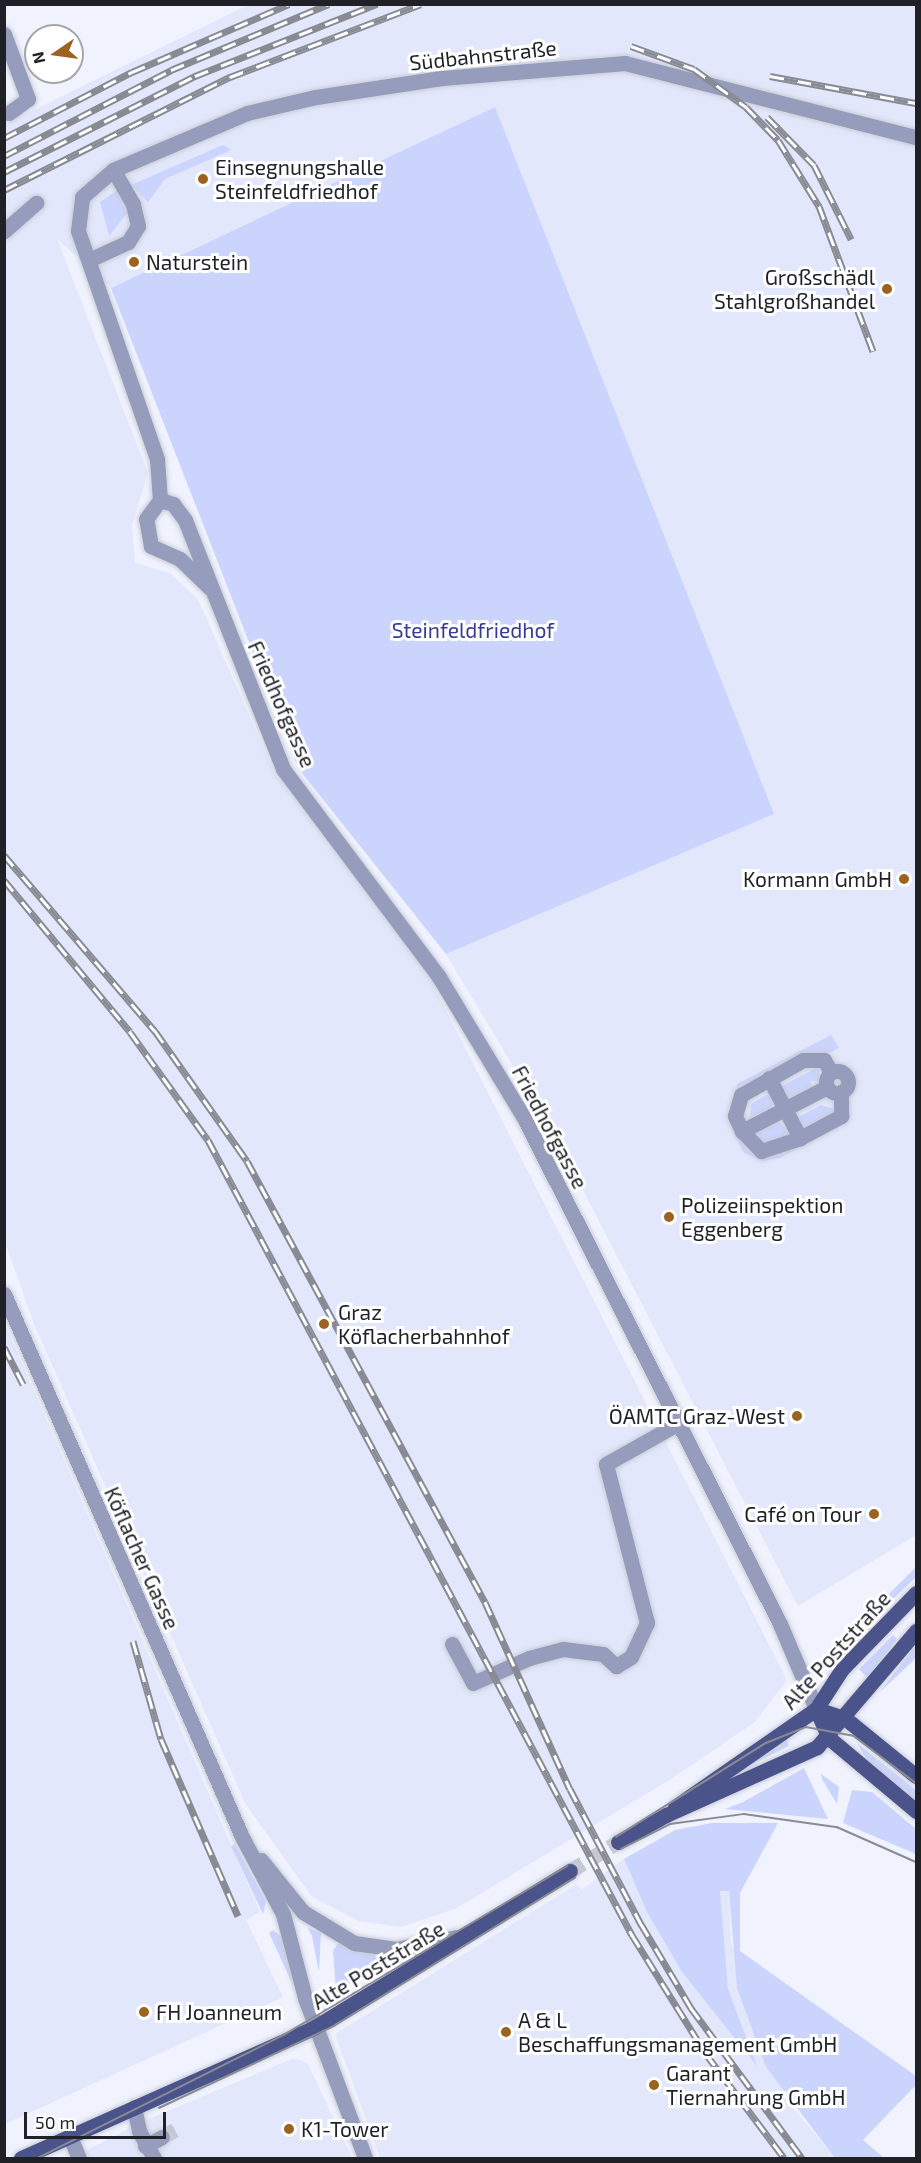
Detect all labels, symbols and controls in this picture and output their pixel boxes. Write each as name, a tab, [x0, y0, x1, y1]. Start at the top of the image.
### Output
north arrow	[24, 24, 84, 84]
street label: Südbahnstraße	[408, 35, 558, 75]
text: N	[27, 50, 48, 65]
place label: Einsegnungshalle Steinfeldfriedhof	[215, 154, 384, 204]
marker: Einsegnungshalle Steinfeldfriedhof	[196, 172, 210, 186]
place label: Naturstein	[146, 249, 248, 275]
marker: Naturstein	[127, 255, 141, 269]
place label: Großschädl Stahlgroßhandel	[714, 264, 875, 314]
marker: Großschädl Stahlgroßhandel	[880, 282, 894, 296]
park label: Steinfeldfriedhof	[392, 617, 554, 643]
street label: Friedhofgasse	[243, 637, 321, 771]
place label: Kormann GmbH	[743, 866, 892, 892]
marker: Kormann GmbH	[897, 872, 911, 886]
street label: Friedhofgasse	[507, 1061, 593, 1193]
place label: Polizeiinspektion Eggenberg	[681, 1192, 843, 1242]
marker: Polizeiinspektion Eggenberg	[662, 1210, 676, 1224]
place label: Graz Köflacherbahnhof	[338, 1299, 510, 1349]
marker: Graz Köflacherbahnhof	[315, 1315, 333, 1333]
place label: ÖAMTC Graz-West	[609, 1403, 785, 1429]
marker: ÖAMTC Graz-West	[790, 1409, 804, 1423]
street label: Köflacher Gasse	[99, 1483, 185, 1633]
place label: Café on Tour	[744, 1501, 862, 1527]
marker: Café on Tour	[867, 1507, 881, 1521]
street label: Alte Poststraße	[776, 1586, 896, 1714]
street label: Alte Poststraße	[307, 1916, 449, 2014]
place label: FH Joanneum	[156, 1999, 283, 2025]
marker: FH Joanneum	[137, 2005, 151, 2019]
place label: A & L Beschaffungsmanagement GmbH	[518, 2007, 837, 2057]
marker: A & L Beschaffungsmanagement GmbH	[499, 2025, 513, 2039]
place label: Garant Tiernahrung GmbH	[666, 2060, 846, 2110]
marker: Garant Tiernahrung GmbH	[647, 2078, 661, 2092]
scale bar	[27, 2100, 170, 2138]
text: 50 m	[35, 2111, 75, 2133]
place label: K1-Tower	[301, 2116, 389, 2142]
marker: K1-Tower	[282, 2122, 296, 2136]

